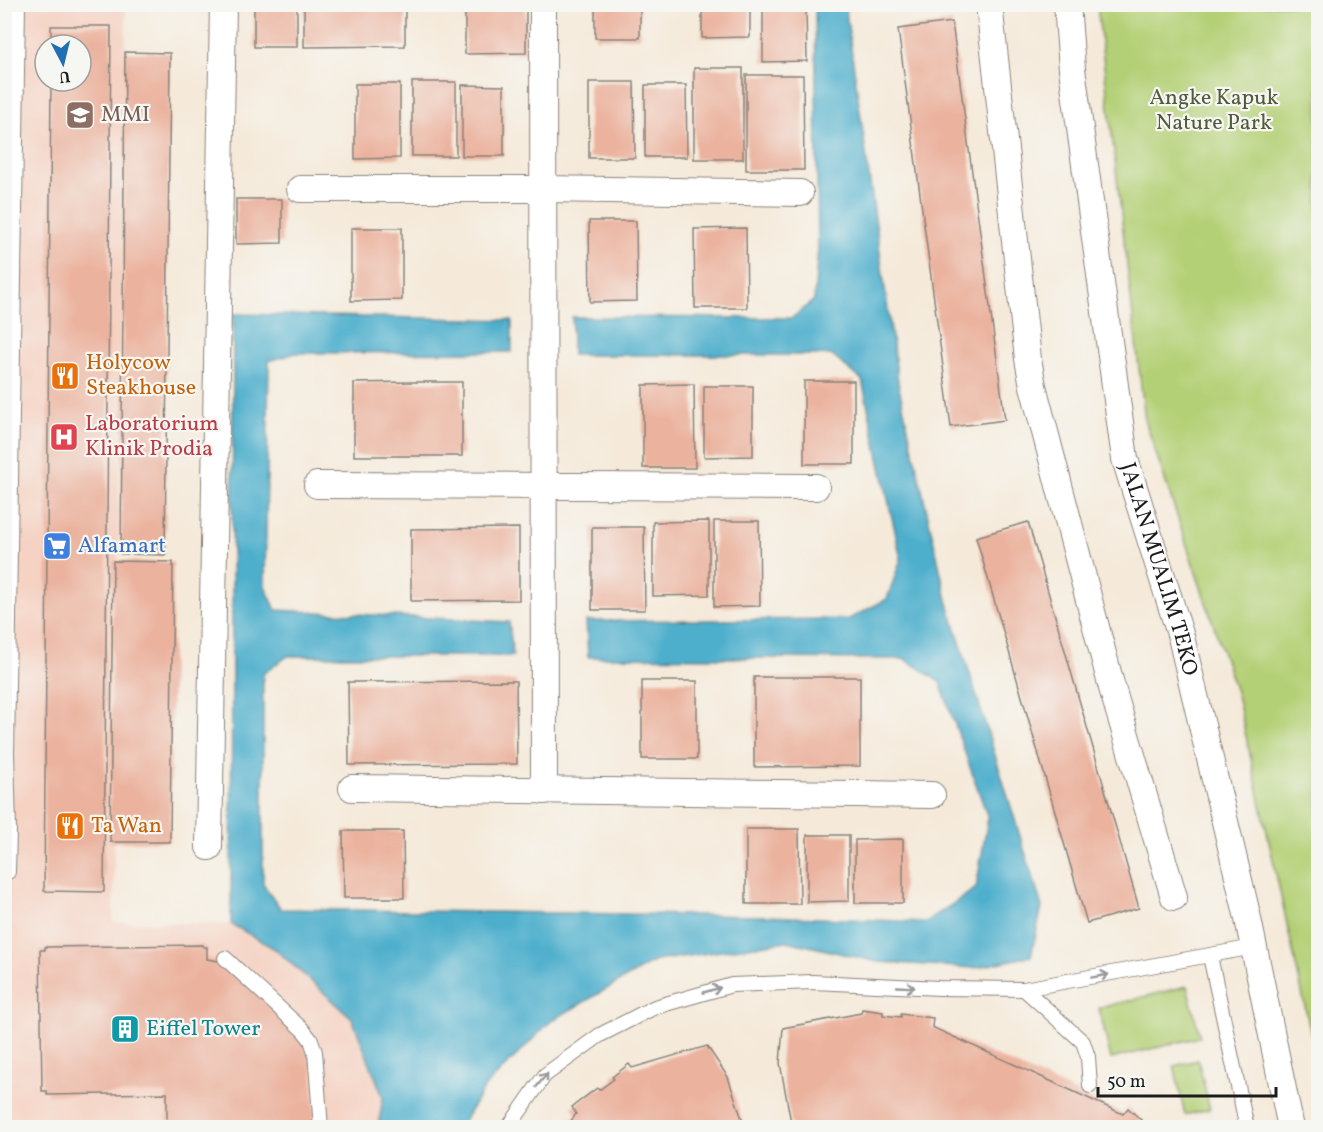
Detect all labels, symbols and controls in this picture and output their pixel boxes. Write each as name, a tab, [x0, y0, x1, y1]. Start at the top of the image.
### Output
north arrow	[33, 33, 93, 93]
text: U	[58, 64, 71, 87]
park label: Angke Kapuk Nature Park	[1149, 83, 1279, 139]
school or university icon: MMI	[64, 99, 96, 131]
place label: MMI	[101, 100, 150, 131]
place label: Holycow Steakhouse	[86, 348, 196, 404]
restaurant icon: Holycow Steakhouse	[49, 360, 81, 392]
place label: Laboratorium Klinik Prodia	[85, 409, 219, 465]
hospital icon: Laboratorium Klinik Prodia	[48, 421, 80, 453]
street label: JALAN MUALIM TEKO	[1112, 459, 1205, 679]
supermarket icon: Alfamart	[41, 530, 73, 562]
place label: Alfamart	[78, 531, 166, 562]
restaurant icon: Ta Wan	[54, 810, 86, 842]
place label: Ta Wan	[91, 811, 162, 842]
one-way arrow	[1089, 970, 1109, 981]
one-way arrow	[895, 981, 915, 992]
one-way arrow	[702, 984, 721, 995]
building icon: Eiffel Tower	[109, 1013, 141, 1045]
place label: Eiffel Tower	[146, 1014, 261, 1045]
scale bar	[1098, 1060, 1276, 1098]
text: 50 m	[1107, 1070, 1146, 1095]
one-way arrow	[535, 1072, 548, 1088]

